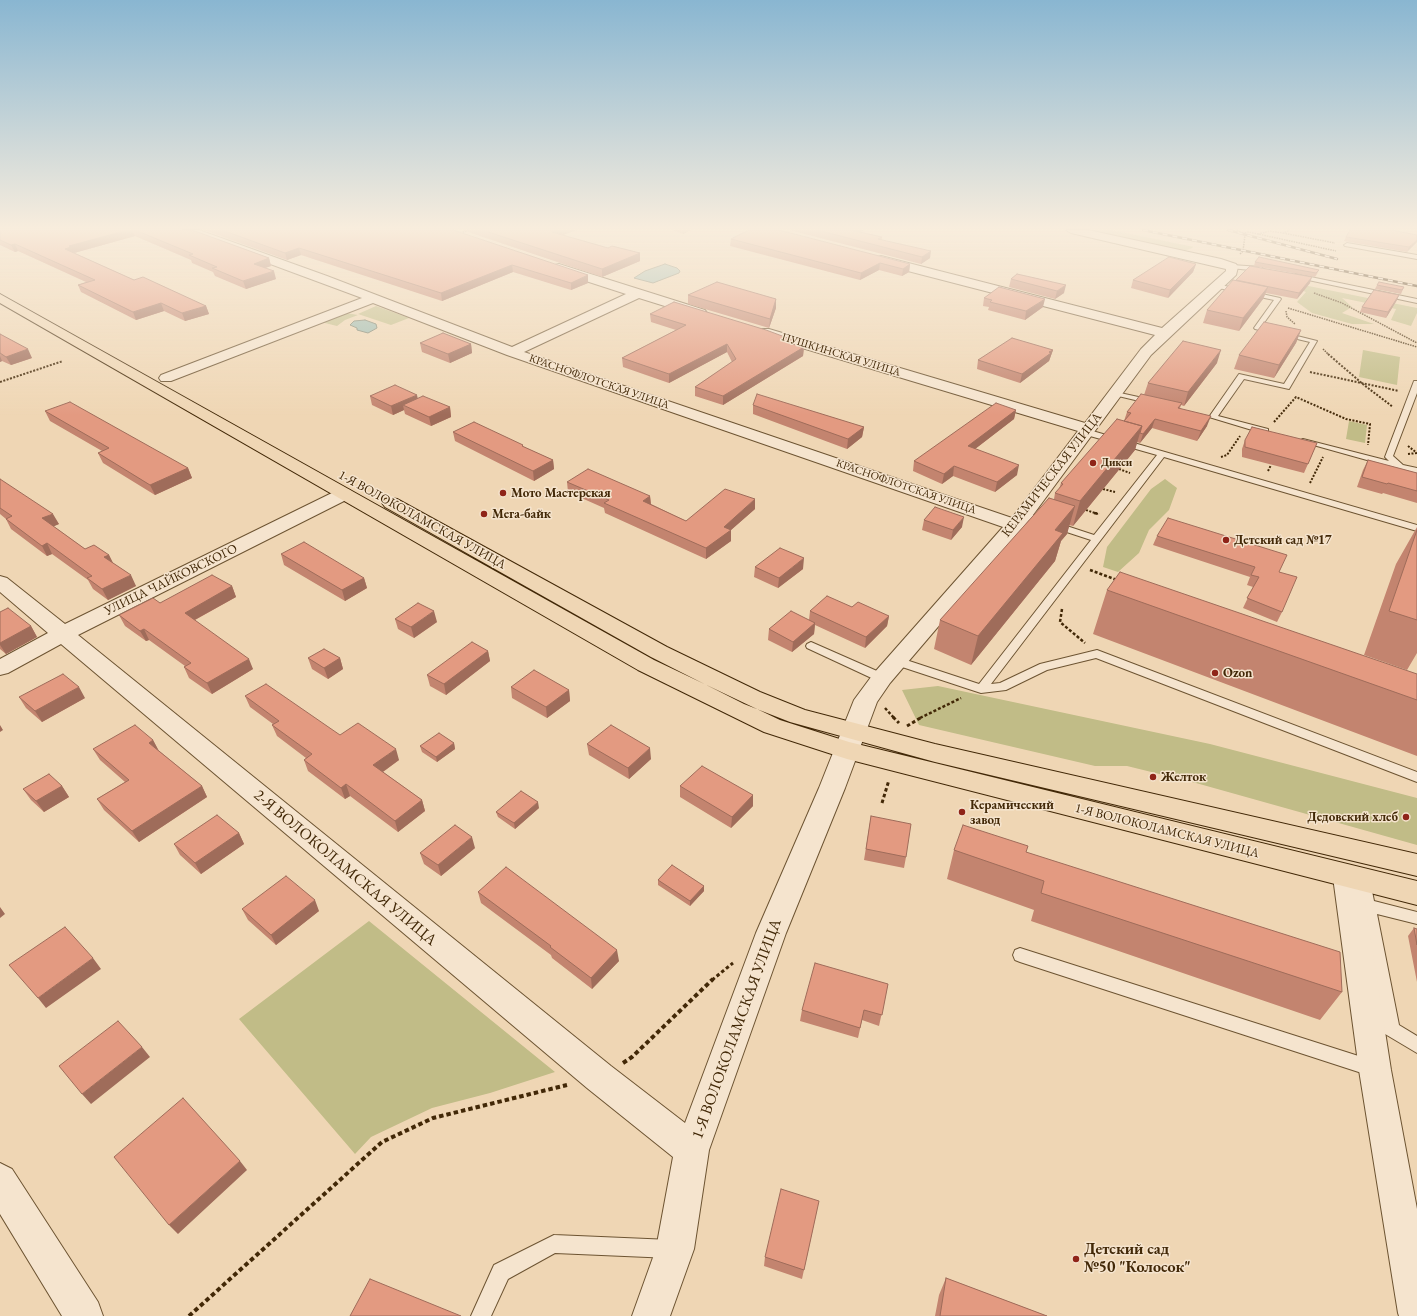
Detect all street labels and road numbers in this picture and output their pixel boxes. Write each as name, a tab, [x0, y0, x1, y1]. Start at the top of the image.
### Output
street label: ПУШКИНСКАЯ УЛИЦА	[780, 331, 902, 379]
street label: КРАСНОФЛОТСКАЯ УЛИЦА	[527, 352, 671, 412]
street label: КЕРАМИЧЕСКАЯ УЛИЦА	[999, 410, 1105, 540]
street label: КРАСНОФЛОТСКАЯ УЛИЦА	[834, 457, 978, 517]
street label: 1-Я ВОЛОКОЛАМСКАЯ УЛИЦА	[335, 467, 509, 573]
street label: УЛИЦА ЧАЙКОВСКОГО	[102, 541, 240, 619]
street label: 2-Я ВОЛОКОЛАМСКАЯ УЛИЦА	[250, 786, 440, 950]
street label: 1-Я ВОЛОКОЛАМСКАЯ УЛИЦА	[1073, 801, 1261, 861]
street label: 1-Я ВОЛОКОЛАМСКАЯ УЛИЦА	[688, 916, 786, 1142]

